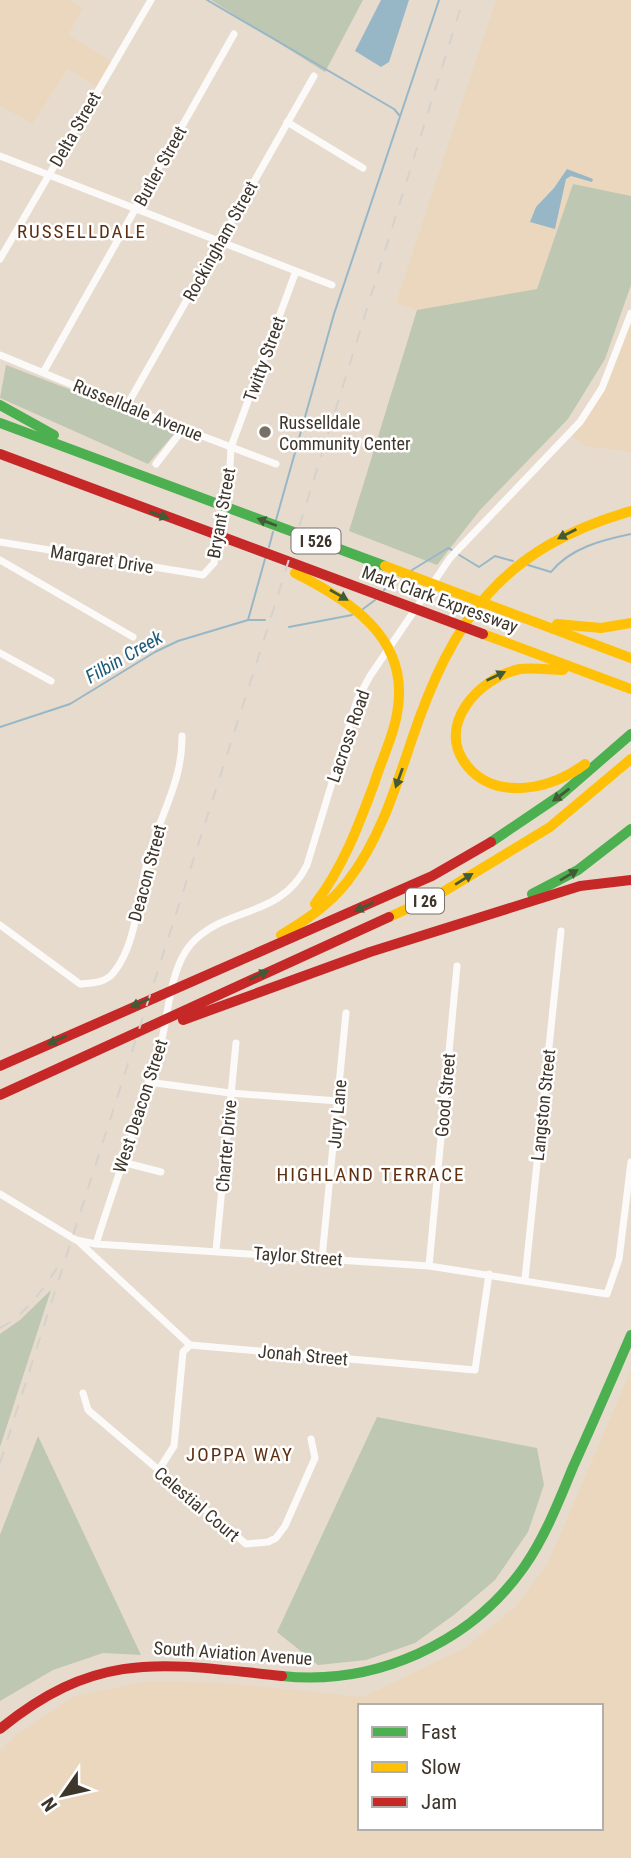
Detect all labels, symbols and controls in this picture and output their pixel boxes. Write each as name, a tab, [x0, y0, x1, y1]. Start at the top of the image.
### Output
street label: Delta Street	[45, 88, 105, 170]
street label: Butler Street	[129, 122, 191, 210]
street label: Rockingham Street	[178, 177, 262, 305]
district label: RUSSELLDALE	[17, 220, 147, 243]
street label: Twitty Street	[239, 314, 289, 404]
street label: Russelldale Avenue	[70, 375, 206, 445]
place label: Russelldale Community Center	[279, 412, 411, 454]
marker: Russelldale Community Center	[257, 424, 273, 440]
street label: Bryant Street	[203, 466, 239, 560]
one-way arrow	[149, 509, 170, 520]
one-way arrow	[256, 516, 277, 527]
road number: I 526	[292, 528, 340, 554]
one-way arrow	[557, 528, 577, 539]
street label: Margaret Drive	[49, 540, 155, 578]
street label: Mark Clark Expressway	[359, 561, 521, 637]
one-way arrow	[329, 589, 348, 601]
water label: Filbin Creek	[81, 625, 167, 688]
one-way arrow	[486, 670, 506, 682]
street label: Lacross Road	[322, 687, 374, 785]
one-way arrow	[393, 767, 404, 788]
one-way arrow	[552, 788, 570, 802]
street label: Deacon Street	[124, 822, 170, 924]
one-way arrow	[560, 869, 579, 881]
one-way arrow	[455, 872, 474, 885]
road number: I 26	[406, 888, 444, 914]
one-way arrow	[354, 901, 374, 913]
one-way arrow	[249, 970, 269, 981]
one-way arrow	[130, 997, 150, 1009]
one-way arrow	[47, 1034, 67, 1046]
street label: West Deacon Street	[108, 1037, 172, 1175]
street label: Langston Street	[527, 1048, 559, 1162]
street label: Good Street	[431, 1052, 459, 1138]
street label: Jury Lane	[324, 1079, 350, 1149]
street label: Charter Drive	[211, 1099, 241, 1193]
district label: HIGHLAND TERRACE	[277, 1163, 465, 1186]
street label: Taylor Street	[253, 1242, 343, 1270]
street label: Jonah Street	[257, 1341, 349, 1369]
district label: JOPPA WAY	[186, 1443, 294, 1466]
street label: Celestial Court	[150, 1462, 244, 1546]
street label: South Aviation Avenue	[153, 1637, 313, 1669]
legend	[358, 1704, 603, 1830]
text: Fast	[421, 1720, 457, 1744]
text: Slow	[421, 1755, 461, 1779]
north arrow	[28, 1760, 98, 1830]
text: Jam	[421, 1790, 457, 1814]
text: N	[37, 1793, 62, 1815]

